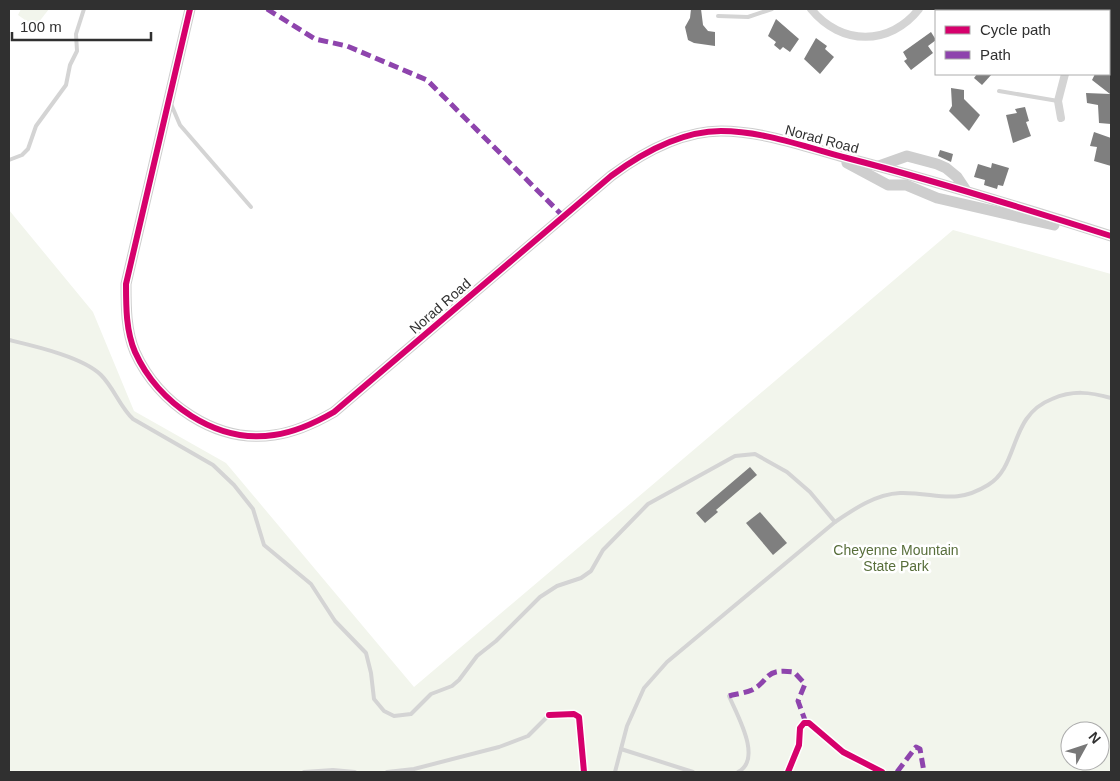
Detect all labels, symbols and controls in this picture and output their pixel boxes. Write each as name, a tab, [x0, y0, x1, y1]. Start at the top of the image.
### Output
scale bar	[12, 10, 151, 42]
legend	[935, 10, 1110, 75]
text: 100 m	[20, 18, 62, 35]
text: Cycle path	[980, 21, 1051, 38]
text: Path	[980, 46, 1011, 63]
street label: Norad Road	[783, 122, 861, 156]
street label: Norad Road	[406, 275, 474, 337]
park label: Cheyenne Mountain State Park	[833, 542, 959, 574]
north arrow	[1060, 721, 1110, 771]
text: N	[1086, 729, 1104, 747]

